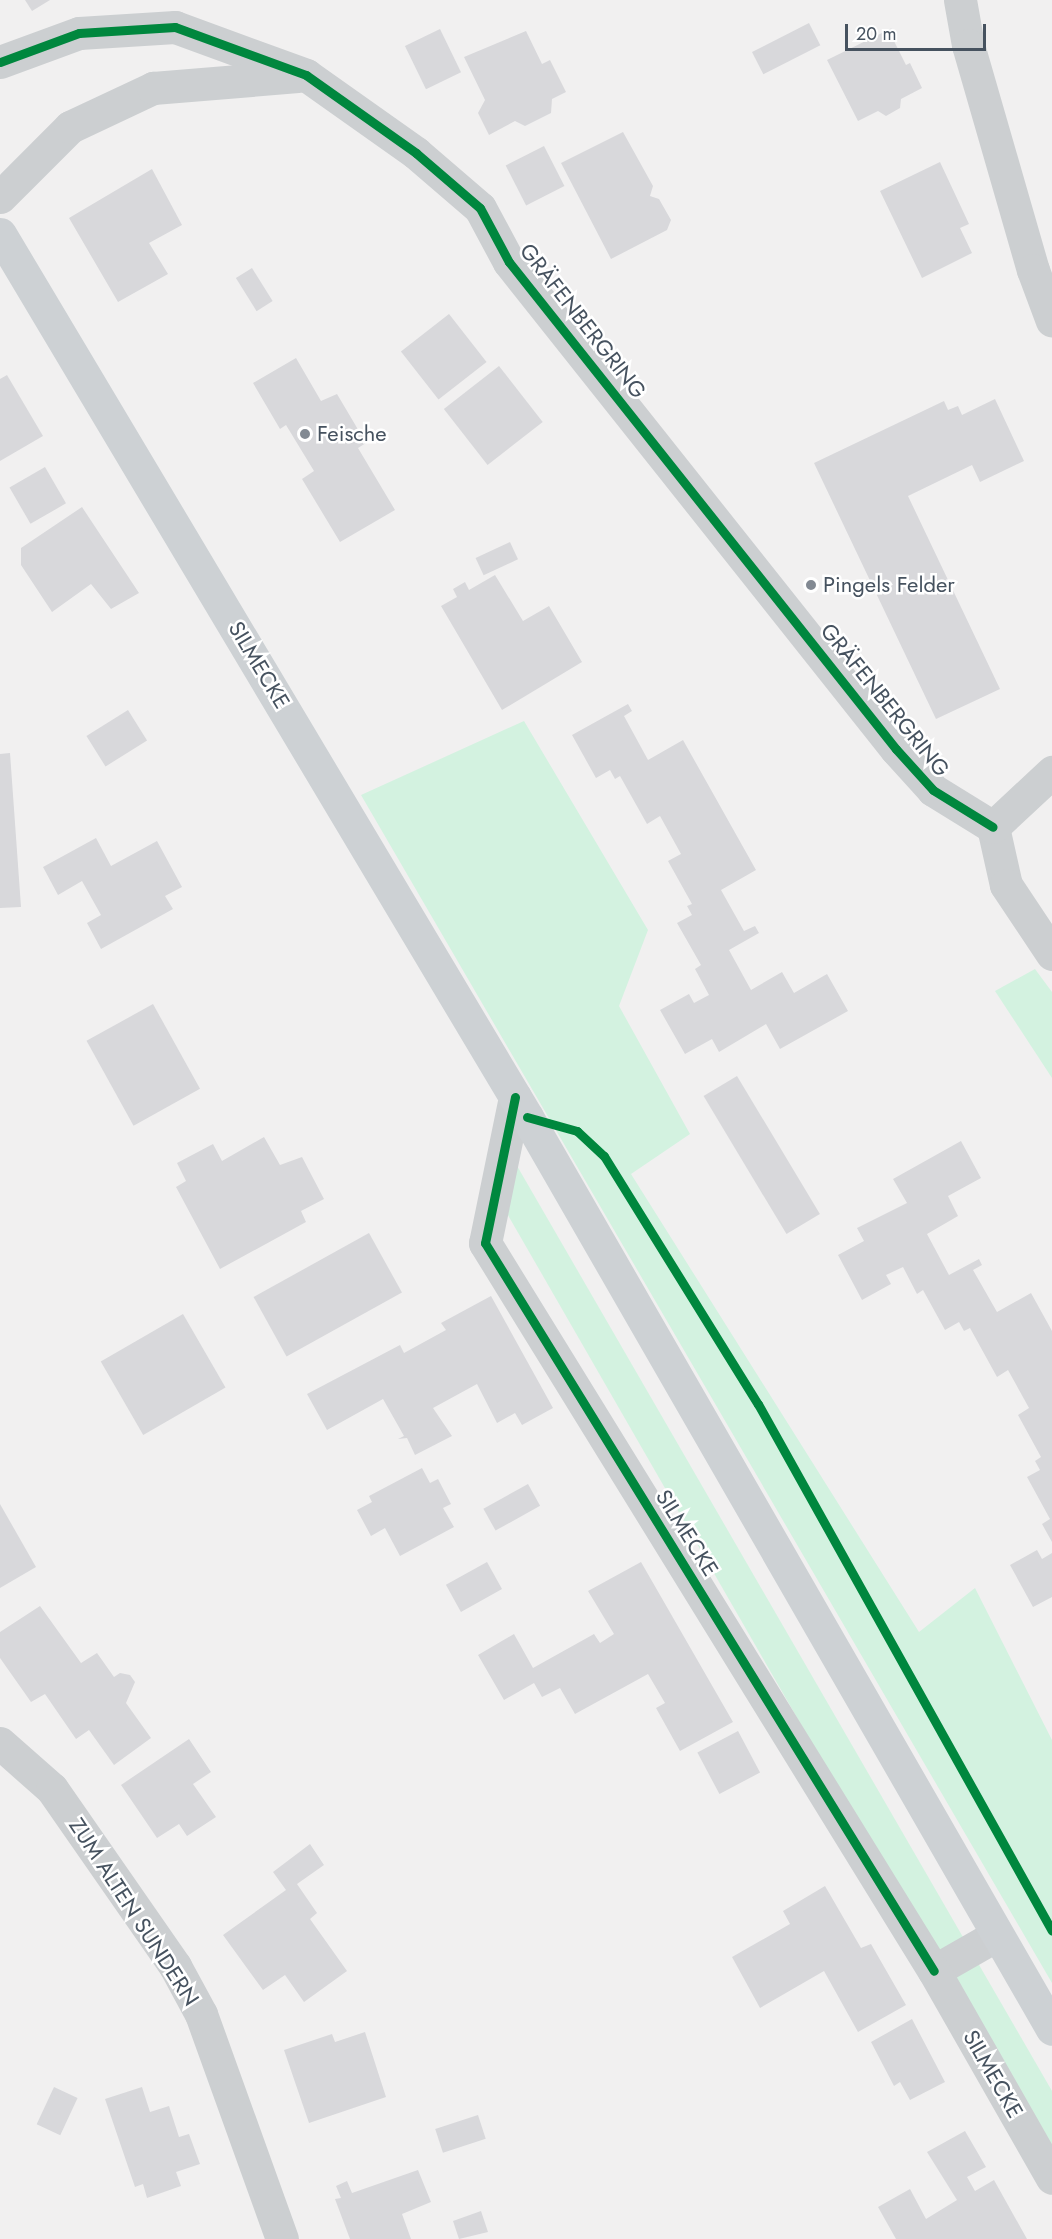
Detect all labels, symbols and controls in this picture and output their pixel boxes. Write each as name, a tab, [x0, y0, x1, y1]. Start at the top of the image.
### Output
scale bar	[848, 12, 989, 50]
text: 20 m	[856, 21, 896, 47]
street label: GRÄFENBERGRING	[514, 238, 652, 404]
place label: Feische	[317, 421, 387, 447]
marker: Feische	[298, 427, 312, 441]
place label: Pingels Felder	[823, 572, 955, 598]
marker: Pingels Felder	[804, 578, 818, 592]
street label: SILMECKE	[223, 617, 295, 713]
street label: GRÄFENBERGRING	[815, 618, 955, 782]
street label: SILMECKE	[650, 1485, 724, 1581]
street label: ZUM ALTEN SUNDERN	[63, 1813, 205, 2011]
street label: SILMECKE	[957, 2025, 1029, 2123]

